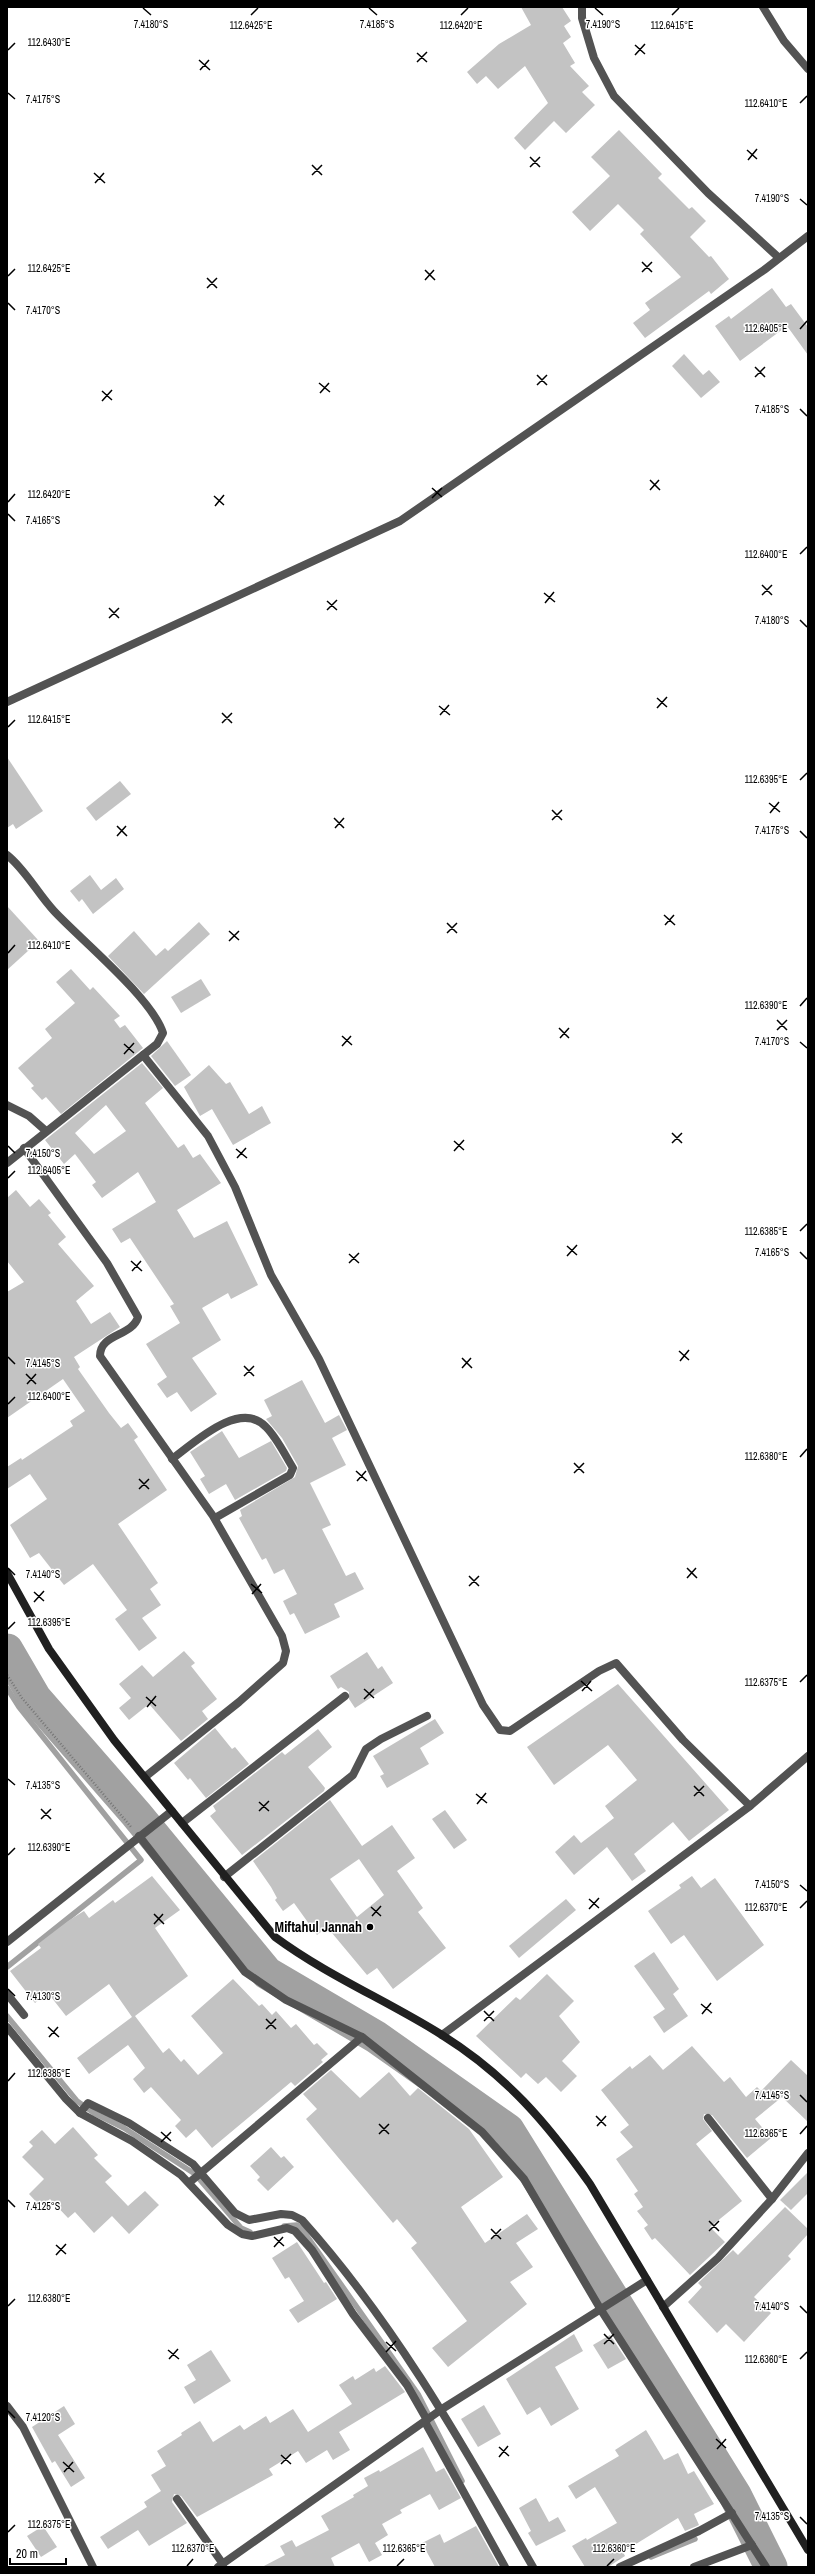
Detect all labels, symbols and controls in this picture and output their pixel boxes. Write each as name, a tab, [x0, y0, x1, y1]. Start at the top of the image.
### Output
text: 7.4180°S	[134, 18, 169, 31]
text: 7.4185°S	[360, 18, 395, 31]
text: 7.4190°S	[586, 18, 621, 31]
text: 112.6425°E	[229, 19, 273, 32]
text: 112.6420°E	[439, 19, 483, 32]
text: 112.6415°E	[650, 19, 694, 32]
text: 112.6430°E	[27, 36, 71, 49]
text: 7.4175°S	[26, 93, 61, 106]
text: 112.6410°E	[744, 97, 788, 110]
text: 7.4190°S	[755, 192, 790, 205]
text: 112.6425°E	[27, 262, 71, 275]
text: 7.4170°S	[26, 304, 61, 317]
text: 112.6405°E	[744, 322, 788, 335]
text: 7.4185°S	[755, 403, 790, 416]
text: 112.6420°E	[27, 488, 71, 501]
text: 7.4165°S	[26, 514, 61, 527]
text: 112.6400°E	[744, 548, 788, 561]
text: 7.4180°S	[755, 614, 790, 627]
text: 112.6415°E	[27, 713, 71, 726]
text: 112.6395°E	[744, 773, 788, 786]
text: 7.4175°S	[755, 824, 790, 837]
text: 112.6410°E	[27, 939, 71, 952]
text: 112.6390°E	[744, 999, 788, 1012]
text: 7.4170°S	[755, 1035, 790, 1048]
text: 7.4150°S	[26, 1147, 61, 1160]
text: 112.6405°E	[27, 1164, 71, 1177]
text: 112.6385°E	[744, 1225, 788, 1238]
text: 7.4165°S	[755, 1246, 790, 1259]
text: 7.4145°S	[26, 1357, 61, 1370]
text: 112.6400°E	[27, 1390, 71, 1403]
text: 112.6380°E	[744, 1450, 788, 1463]
text: 7.4140°S	[26, 1568, 61, 1581]
text: 112.6395°E	[27, 1616, 71, 1629]
text: 112.6375°E	[744, 1676, 788, 1689]
text: 7.4135°S	[26, 1779, 61, 1792]
text: 112.6390°E	[27, 1841, 71, 1854]
text: 7.4150°S	[755, 1878, 790, 1891]
text: 112.6370°E	[744, 1901, 788, 1914]
place label: Miftahul Jannah	[275, 1918, 362, 1936]
marker: Miftahul Jannah	[365, 1922, 375, 1932]
text: 7.4130°S	[26, 1990, 61, 2003]
text: 112.6385°E	[27, 2067, 71, 2080]
text: 7.4145°S	[755, 2089, 790, 2102]
text: 112.6365°E	[744, 2127, 788, 2140]
text: 7.4125°S	[26, 2200, 61, 2213]
text: 112.6380°E	[27, 2292, 71, 2305]
text: 7.4140°S	[755, 2300, 790, 2313]
text: 112.6360°E	[744, 2353, 788, 2366]
text: 7.4120°S	[26, 2411, 61, 2424]
text: 7.4135°S	[755, 2510, 790, 2523]
text: 112.6375°E	[27, 2518, 71, 2531]
scale bar	[10, 2540, 66, 2566]
text: 112.6370°E	[171, 2542, 215, 2555]
text: 112.6365°E	[382, 2542, 426, 2555]
text: 112.6360°E	[592, 2542, 636, 2555]
text: 20 m	[16, 2546, 38, 2562]

